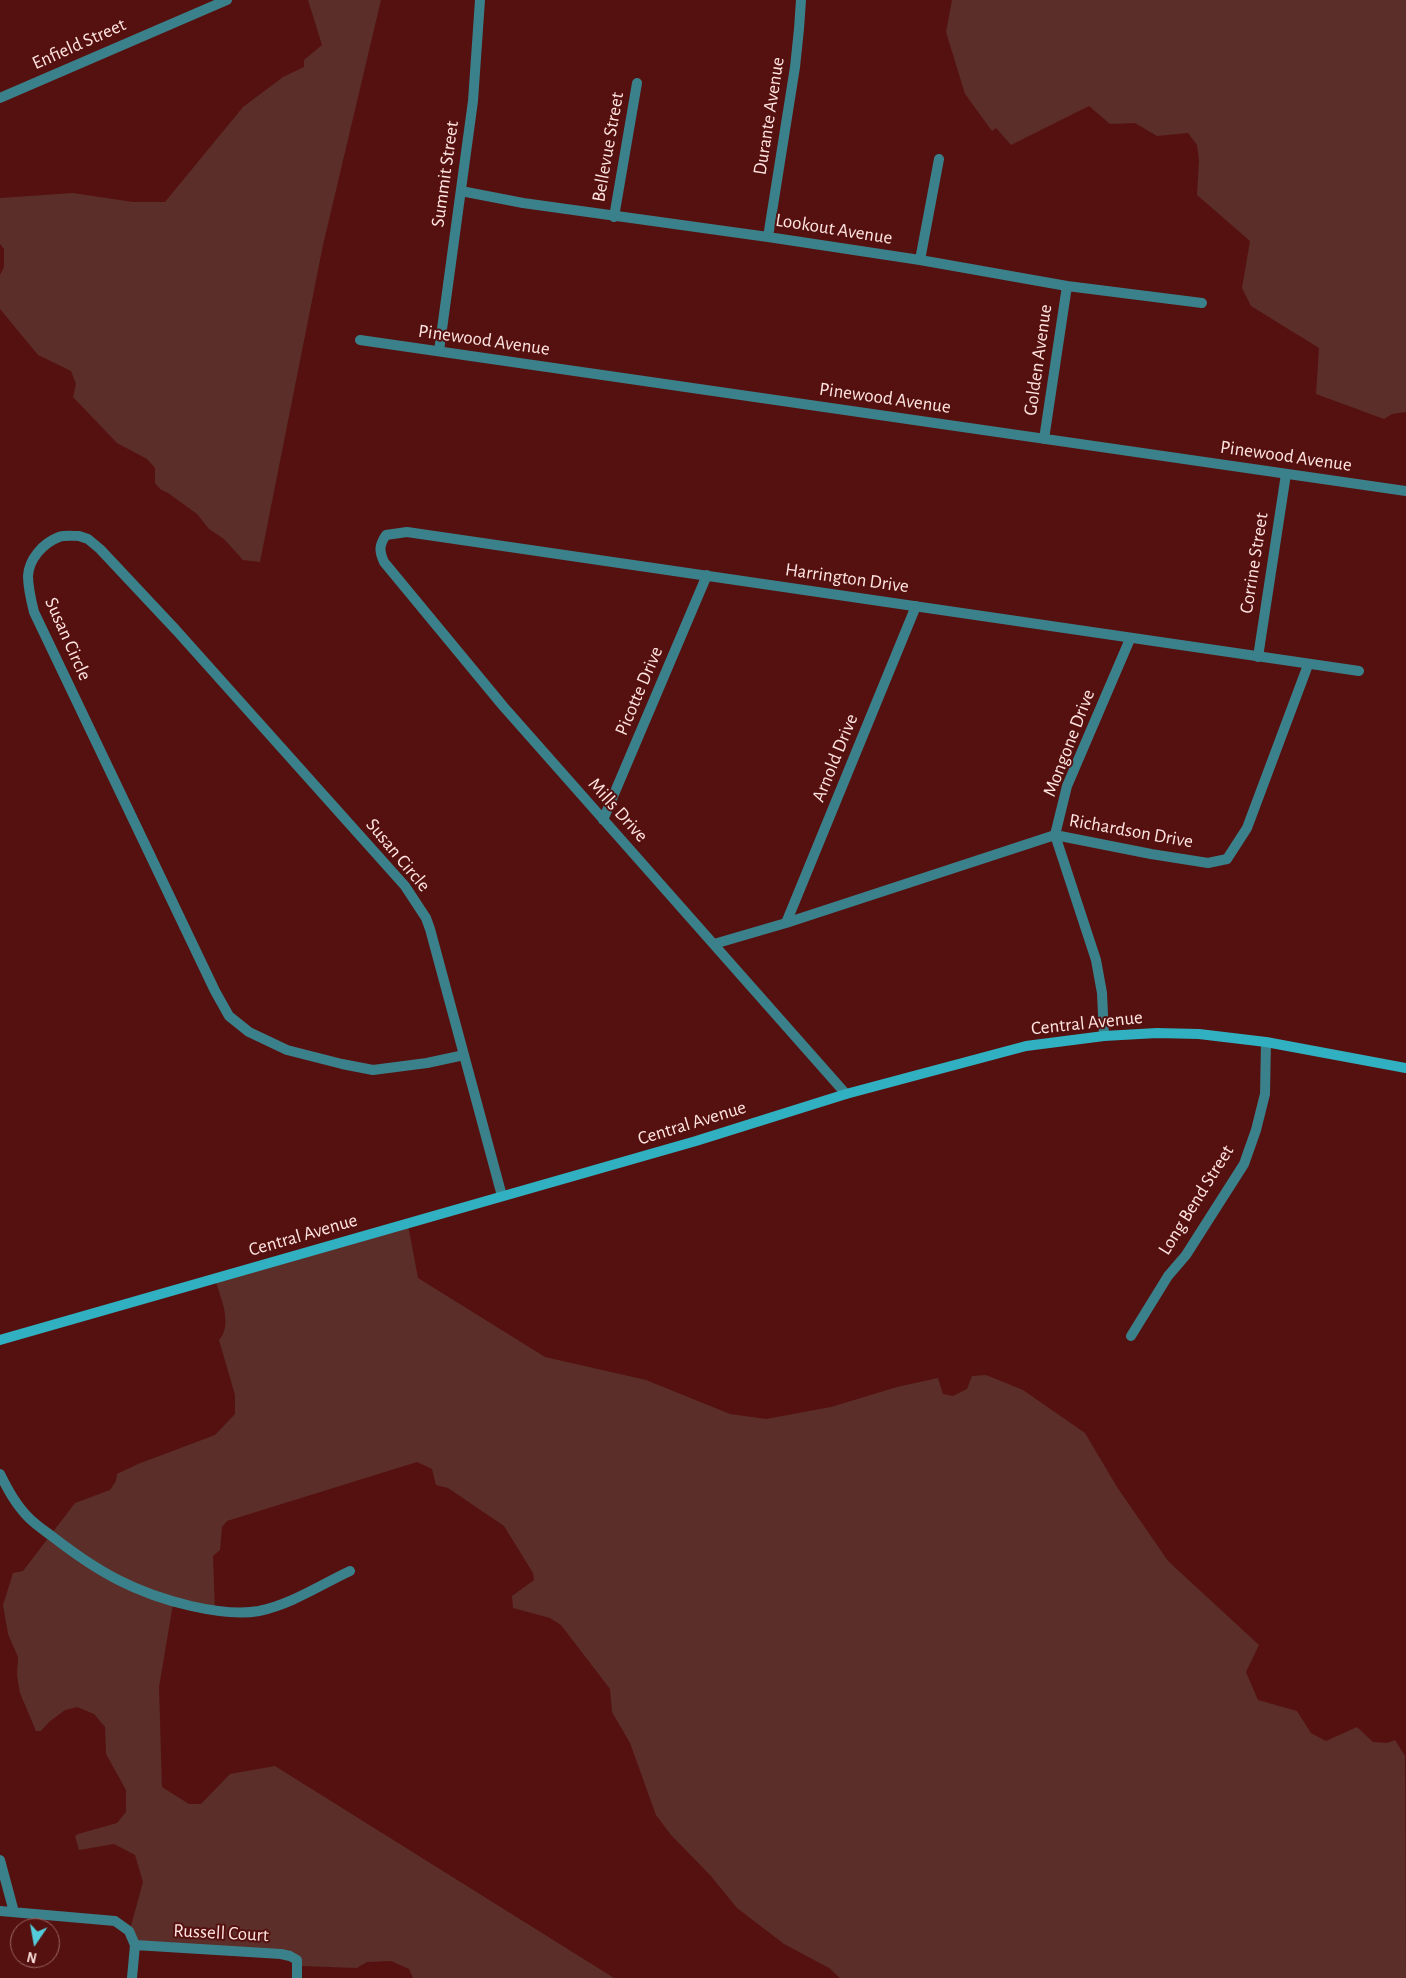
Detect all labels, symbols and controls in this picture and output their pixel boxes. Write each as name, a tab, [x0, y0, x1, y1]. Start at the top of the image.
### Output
street label: Enfield Street	[29, 13, 129, 75]
street label: Durante Avenue	[748, 55, 790, 177]
street label: Bellevue Street	[587, 90, 629, 204]
street label: Summit Street	[426, 119, 464, 229]
street label: Lookout Avenue	[774, 208, 894, 250]
street label: Golden Avenue	[1019, 303, 1057, 417]
street label: Pinewood Avenue	[417, 319, 551, 361]
street label: Pinewood Avenue	[818, 377, 952, 419]
street label: Pinewood Avenue	[1219, 435, 1353, 477]
street label: Corrine Street	[1235, 511, 1273, 615]
street label: Harrington Drive	[784, 558, 910, 598]
street label: Susan Circle	[40, 594, 96, 684]
street label: Picotte Drive	[610, 643, 668, 739]
street label: Mongone Drive	[1038, 686, 1100, 800]
street label: Arnold Drive	[807, 710, 863, 806]
street label: Mills Drive	[583, 773, 653, 847]
street label: Richardson Drive	[1067, 809, 1195, 853]
street label: Susan Circle	[361, 814, 435, 896]
street label: Central Avenue	[1030, 1006, 1144, 1040]
street label: Central Avenue	[635, 1096, 749, 1150]
street label: Long Bend Street	[1153, 1141, 1239, 1259]
street label: Central Avenue	[246, 1209, 360, 1261]
north arrow	[10, 1918, 60, 1968]
street label: Russell Court	[173, 1919, 269, 1947]
text: N	[26, 1949, 38, 1965]

